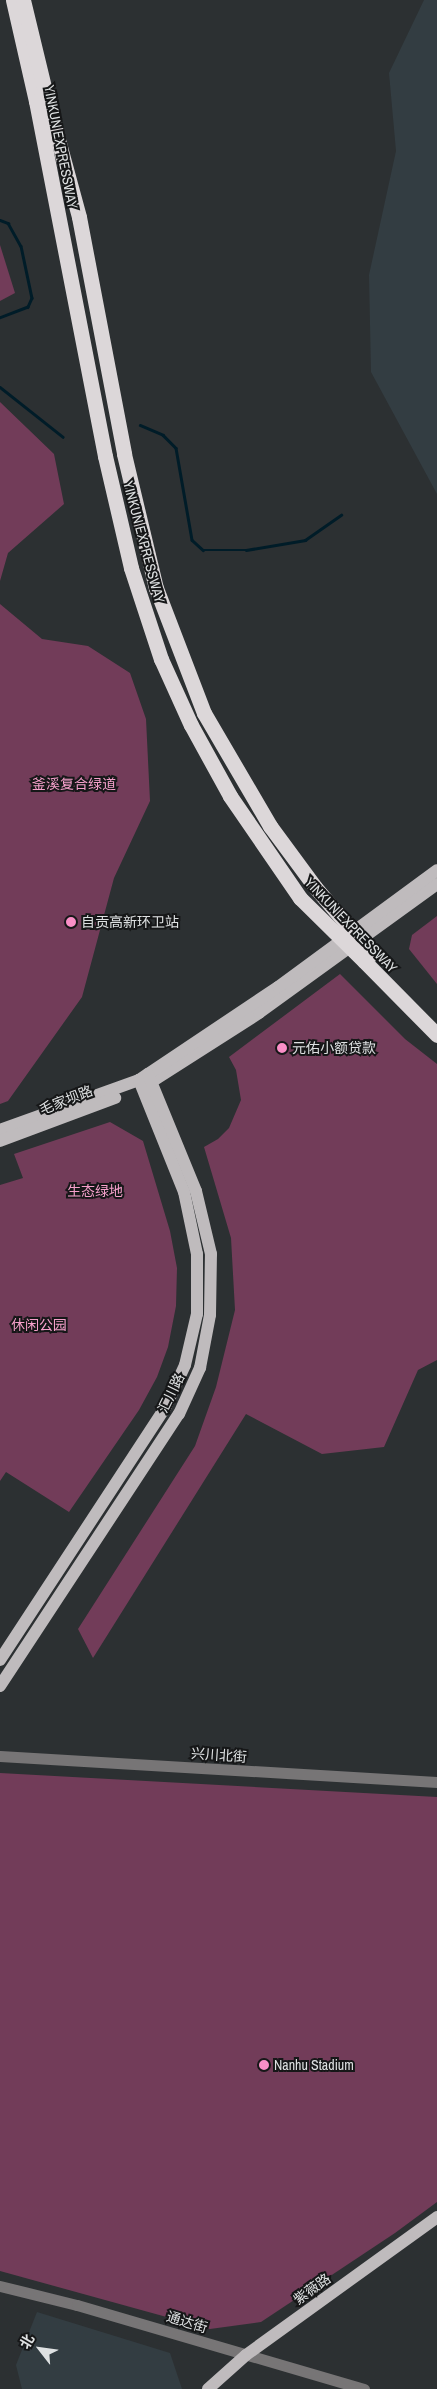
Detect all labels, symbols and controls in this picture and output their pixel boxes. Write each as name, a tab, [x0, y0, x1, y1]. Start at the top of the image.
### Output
street label: YINKUN EXPRESSWAY	[41, 84, 81, 210]
street label: YINKUN EXPRESSWAY	[120, 479, 168, 605]
park label: 釜溪复合绿道	[32, 776, 116, 792]
street label: YINKUN EXPRESSWAY	[301, 874, 401, 976]
place label: 自贡高新环卫站	[81, 914, 179, 930]
marker: 自贡高新环卫站	[65, 916, 77, 928]
place label: 元佑小额贷款	[292, 1040, 376, 1056]
marker: 元佑小额贷款	[276, 1042, 288, 1054]
street label: 毛家坝路	[37, 1082, 95, 1118]
park label: 生态绿地	[67, 1183, 123, 1199]
park label: 休闲公园	[11, 1317, 67, 1333]
street label: 汇川路	[154, 1370, 188, 1416]
street label: 兴川北街	[190, 1745, 248, 1765]
place label: Nanhu Stadium	[274, 2057, 354, 2073]
marker: Nanhu Stadium	[258, 2059, 270, 2071]
street label: 紫薇路	[290, 2270, 334, 2308]
street label: 通达街	[164, 2308, 210, 2336]
north arrow	[15, 2324, 65, 2374]
text: 北	[16, 2331, 38, 2352]

